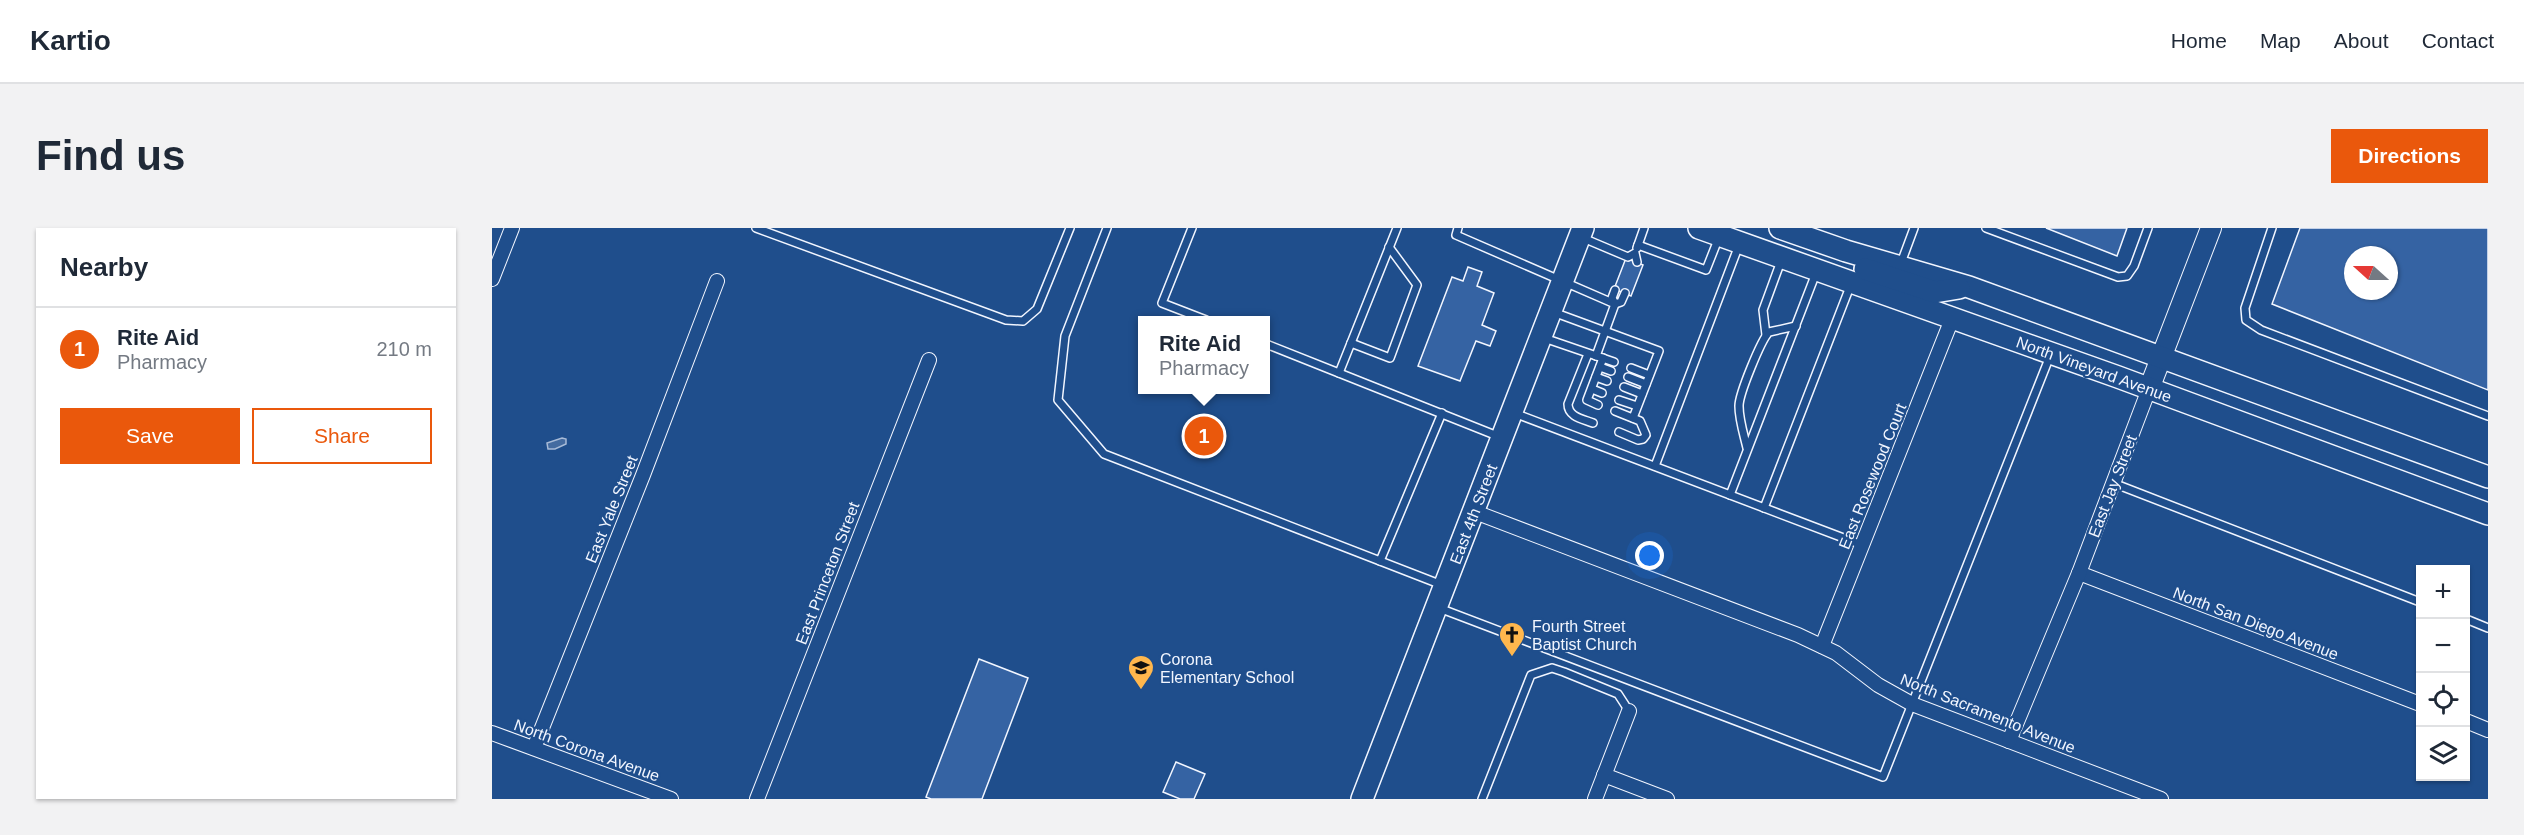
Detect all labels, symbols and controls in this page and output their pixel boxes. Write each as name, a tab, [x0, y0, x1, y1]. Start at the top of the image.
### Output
text: Kartio	[30, 25, 111, 56]
text: Home	[2171, 29, 2227, 52]
text: Map	[2260, 29, 2301, 52]
text: About	[2334, 29, 2389, 52]
text: Contact	[2422, 29, 2494, 52]
button: Directions	[2331, 129, 2488, 183]
text: Find us	[36, 132, 185, 179]
north arrow	[2344, 246, 2398, 300]
text: Nearby	[60, 252, 148, 282]
popup	[1138, 316, 1270, 394]
text: Rite Aid	[117, 325, 199, 350]
text: Rite Aid	[1159, 331, 1241, 356]
street label: North Vineyard Avenue	[2014, 333, 2174, 406]
text: 1	[74, 338, 85, 360]
text: 210 m	[376, 338, 432, 360]
text: Pharmacy	[117, 351, 207, 373]
text: Pharmacy	[1159, 357, 1249, 379]
street label: East Rosewood Court	[1835, 400, 1910, 552]
button: Save	[60, 408, 240, 464]
button: Share	[252, 408, 432, 464]
pin: 1	[1184, 414, 1224, 458]
street label: East Jay Street	[2085, 432, 2140, 540]
street label: East Yale Street	[582, 453, 641, 565]
street label: East 4th Street	[1447, 461, 1501, 567]
street label: East Princeton Street	[792, 499, 863, 647]
your location	[1635, 541, 1664, 570]
map controls	[2416, 565, 2470, 781]
button: +	[2416, 565, 2470, 619]
street label: North San Diego Avenue	[2171, 584, 2341, 663]
place label: Fourth Street Baptist Church	[1532, 618, 1637, 653]
button: −	[2416, 619, 2470, 673]
church icon: Fourth Street Baptist Church	[1497, 620, 1527, 658]
place label: Corona Elementary School	[1160, 651, 1294, 686]
school or university icon: Corona Elementary School	[1126, 653, 1156, 691]
street label: North Sacramento Avenue	[1898, 670, 2078, 756]
button: locate	[2416, 673, 2470, 727]
street label: North Corona Avenue	[512, 716, 662, 785]
button: layers	[2416, 727, 2470, 781]

